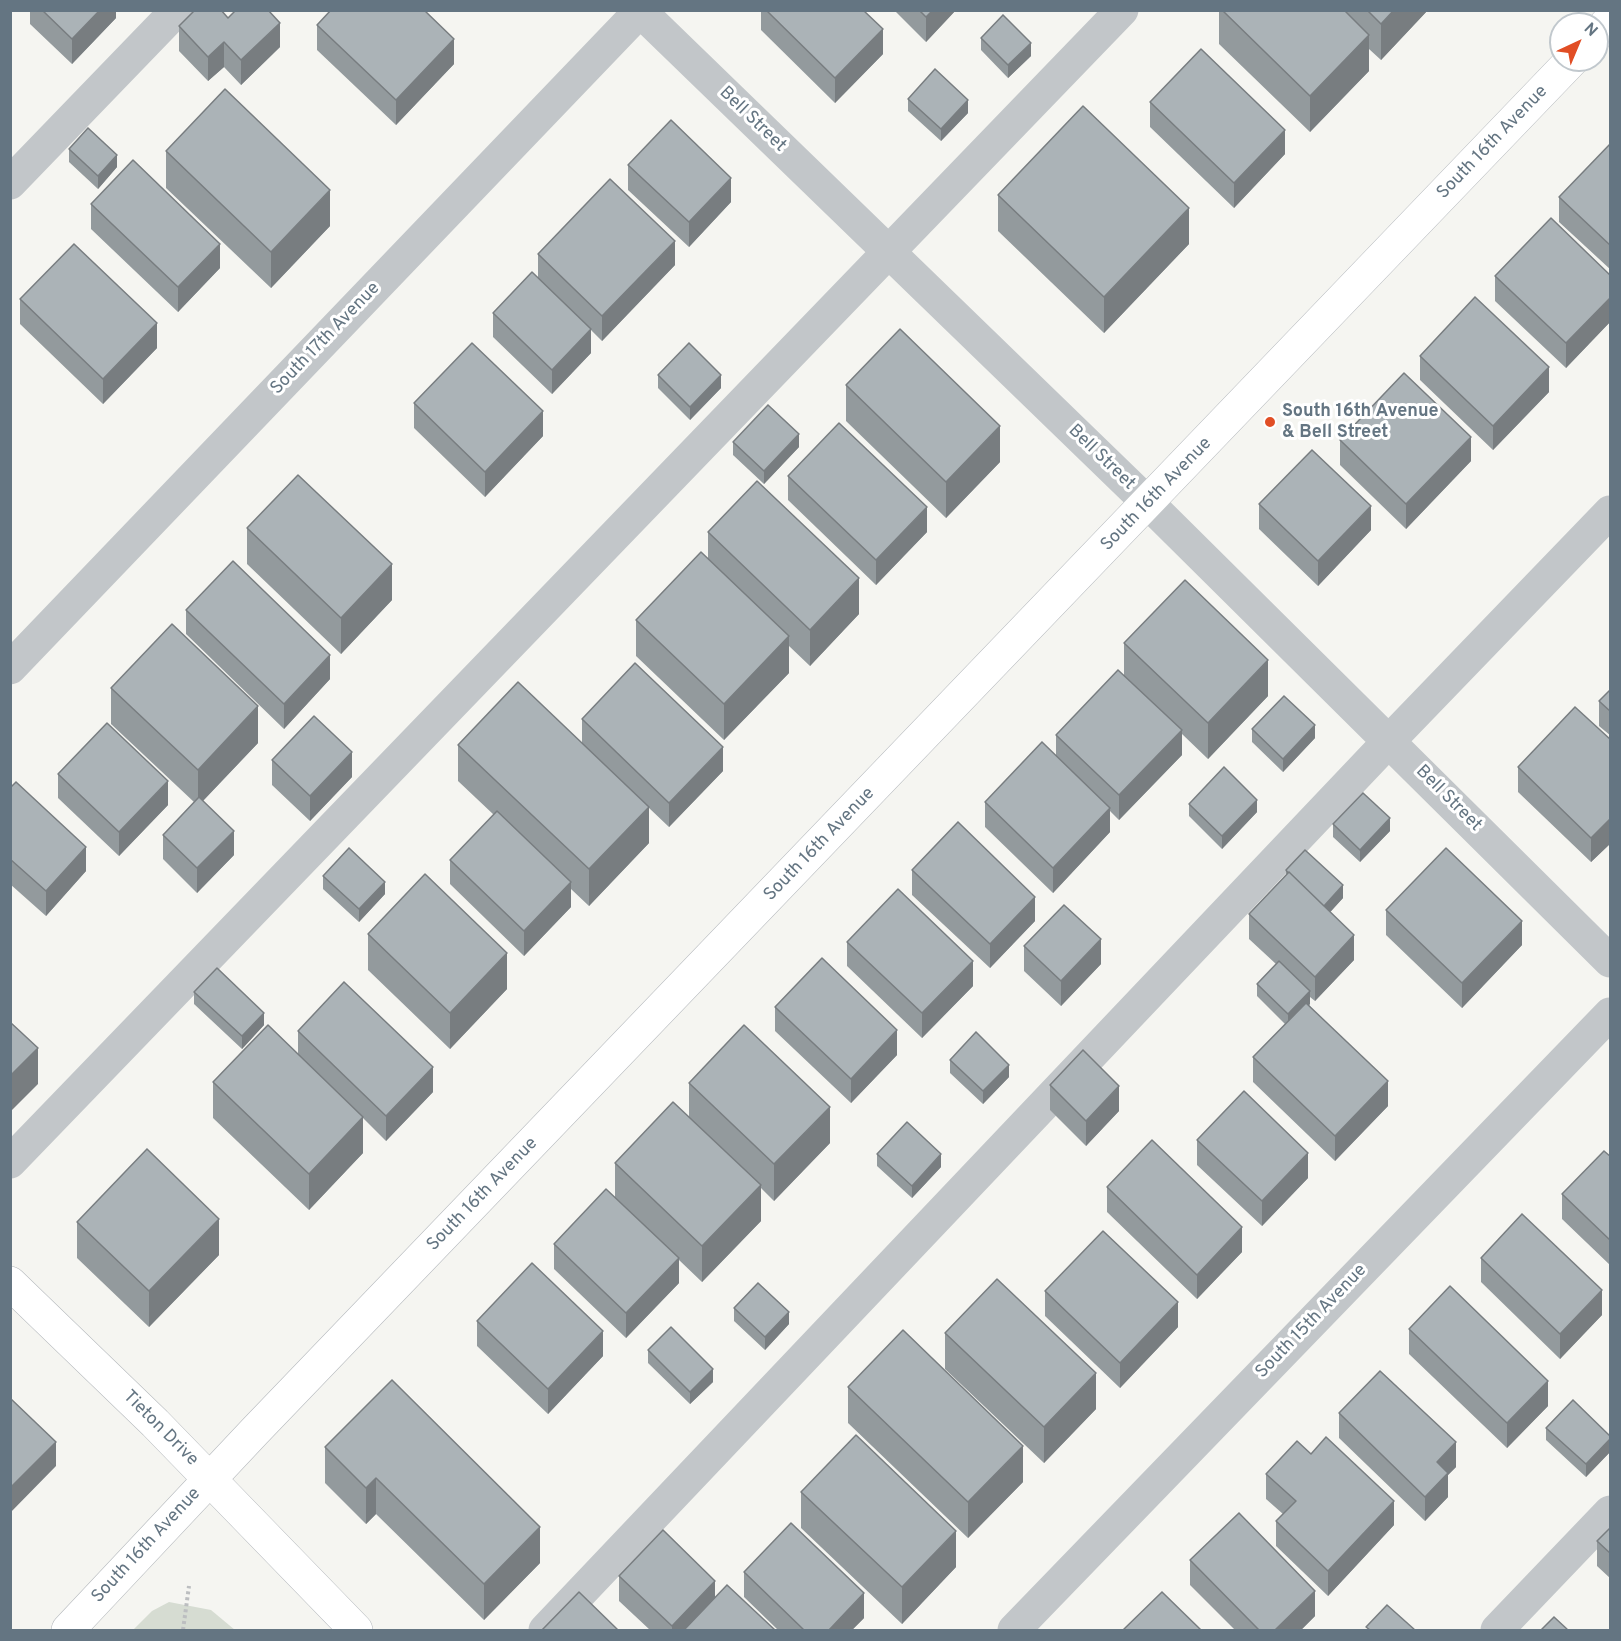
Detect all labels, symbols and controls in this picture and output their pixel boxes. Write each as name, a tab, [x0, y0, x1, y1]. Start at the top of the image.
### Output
north arrow	[1549, 12, 1609, 72]
text: N	[1579, 19, 1601, 42]
street label: South 16th Avenue	[1433, 82, 1553, 204]
street label: Bell Street	[714, 83, 790, 157]
street label: South 17th Avenue	[267, 278, 385, 400]
place label: South 16th Avenue & Bell Street	[1282, 401, 1439, 444]
marker: South 16th Avenue & Bell Street	[1263, 415, 1277, 429]
street label: Bell Street	[1063, 421, 1139, 495]
street label: South 16th Avenue	[1097, 434, 1217, 556]
street label: Bell Street	[1410, 761, 1486, 837]
street label: South 16th Avenue	[760, 784, 880, 906]
street label: South 16th Avenue	[423, 1134, 543, 1256]
street label: South 15th Avenue	[1252, 1260, 1372, 1384]
street label: Tieton Drive	[118, 1387, 202, 1471]
street label: South 16th Avenue	[88, 1484, 206, 1608]

